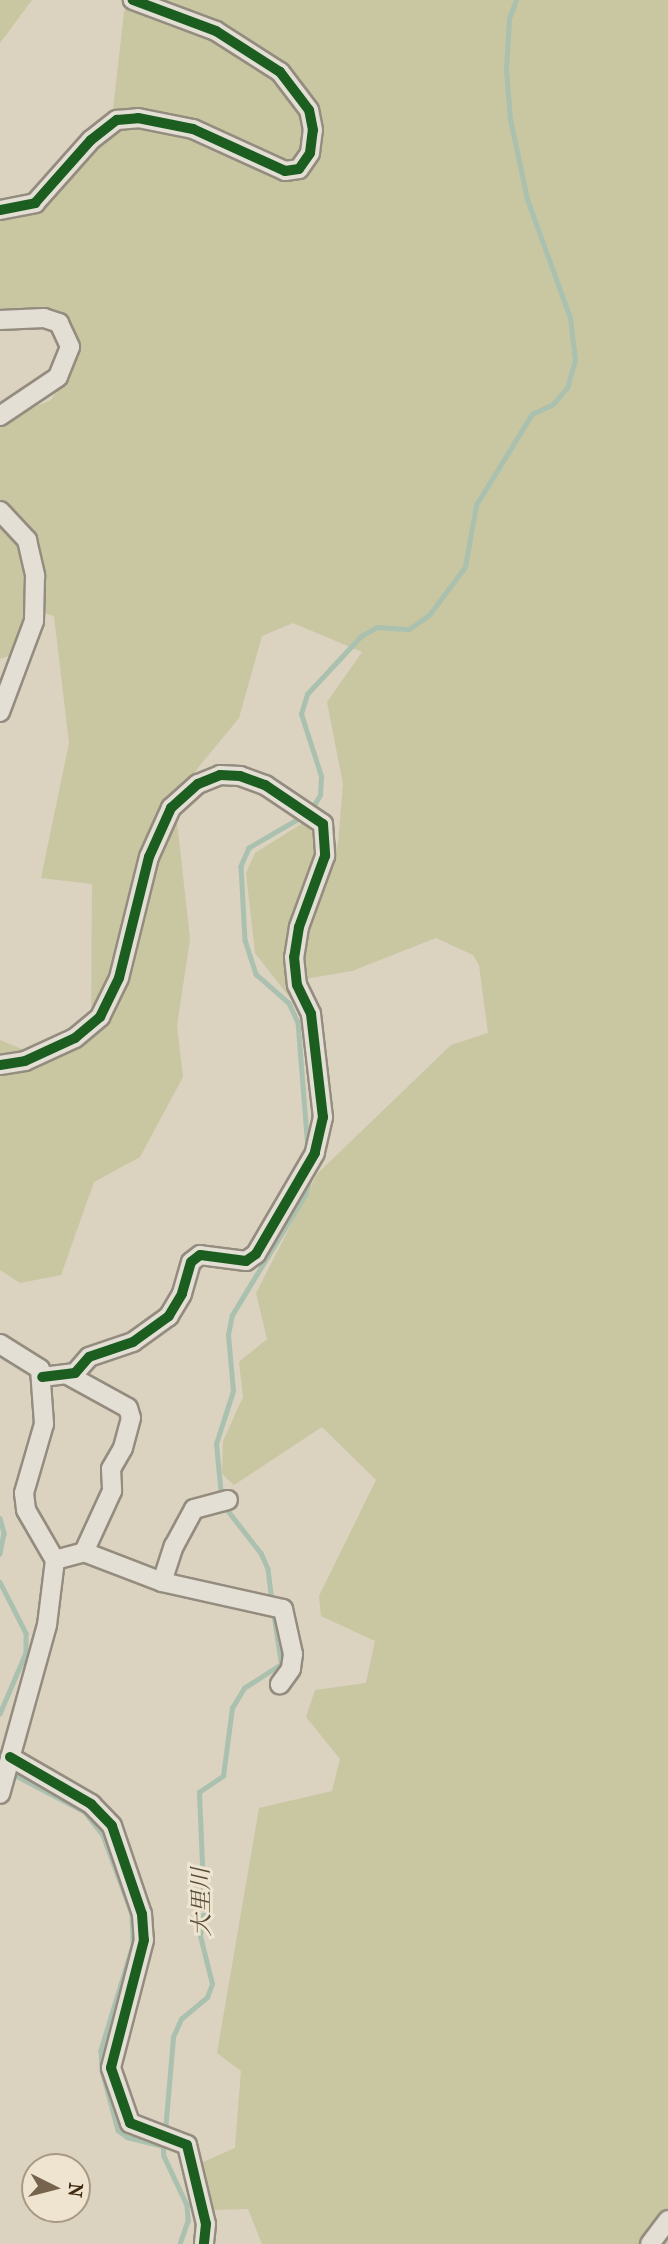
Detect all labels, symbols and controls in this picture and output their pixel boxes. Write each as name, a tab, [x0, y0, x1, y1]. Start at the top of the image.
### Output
water label: 大里川	[188, 1867, 216, 1937]
north arrow	[21, 2153, 91, 2223]
text: N	[63, 2182, 87, 2198]

